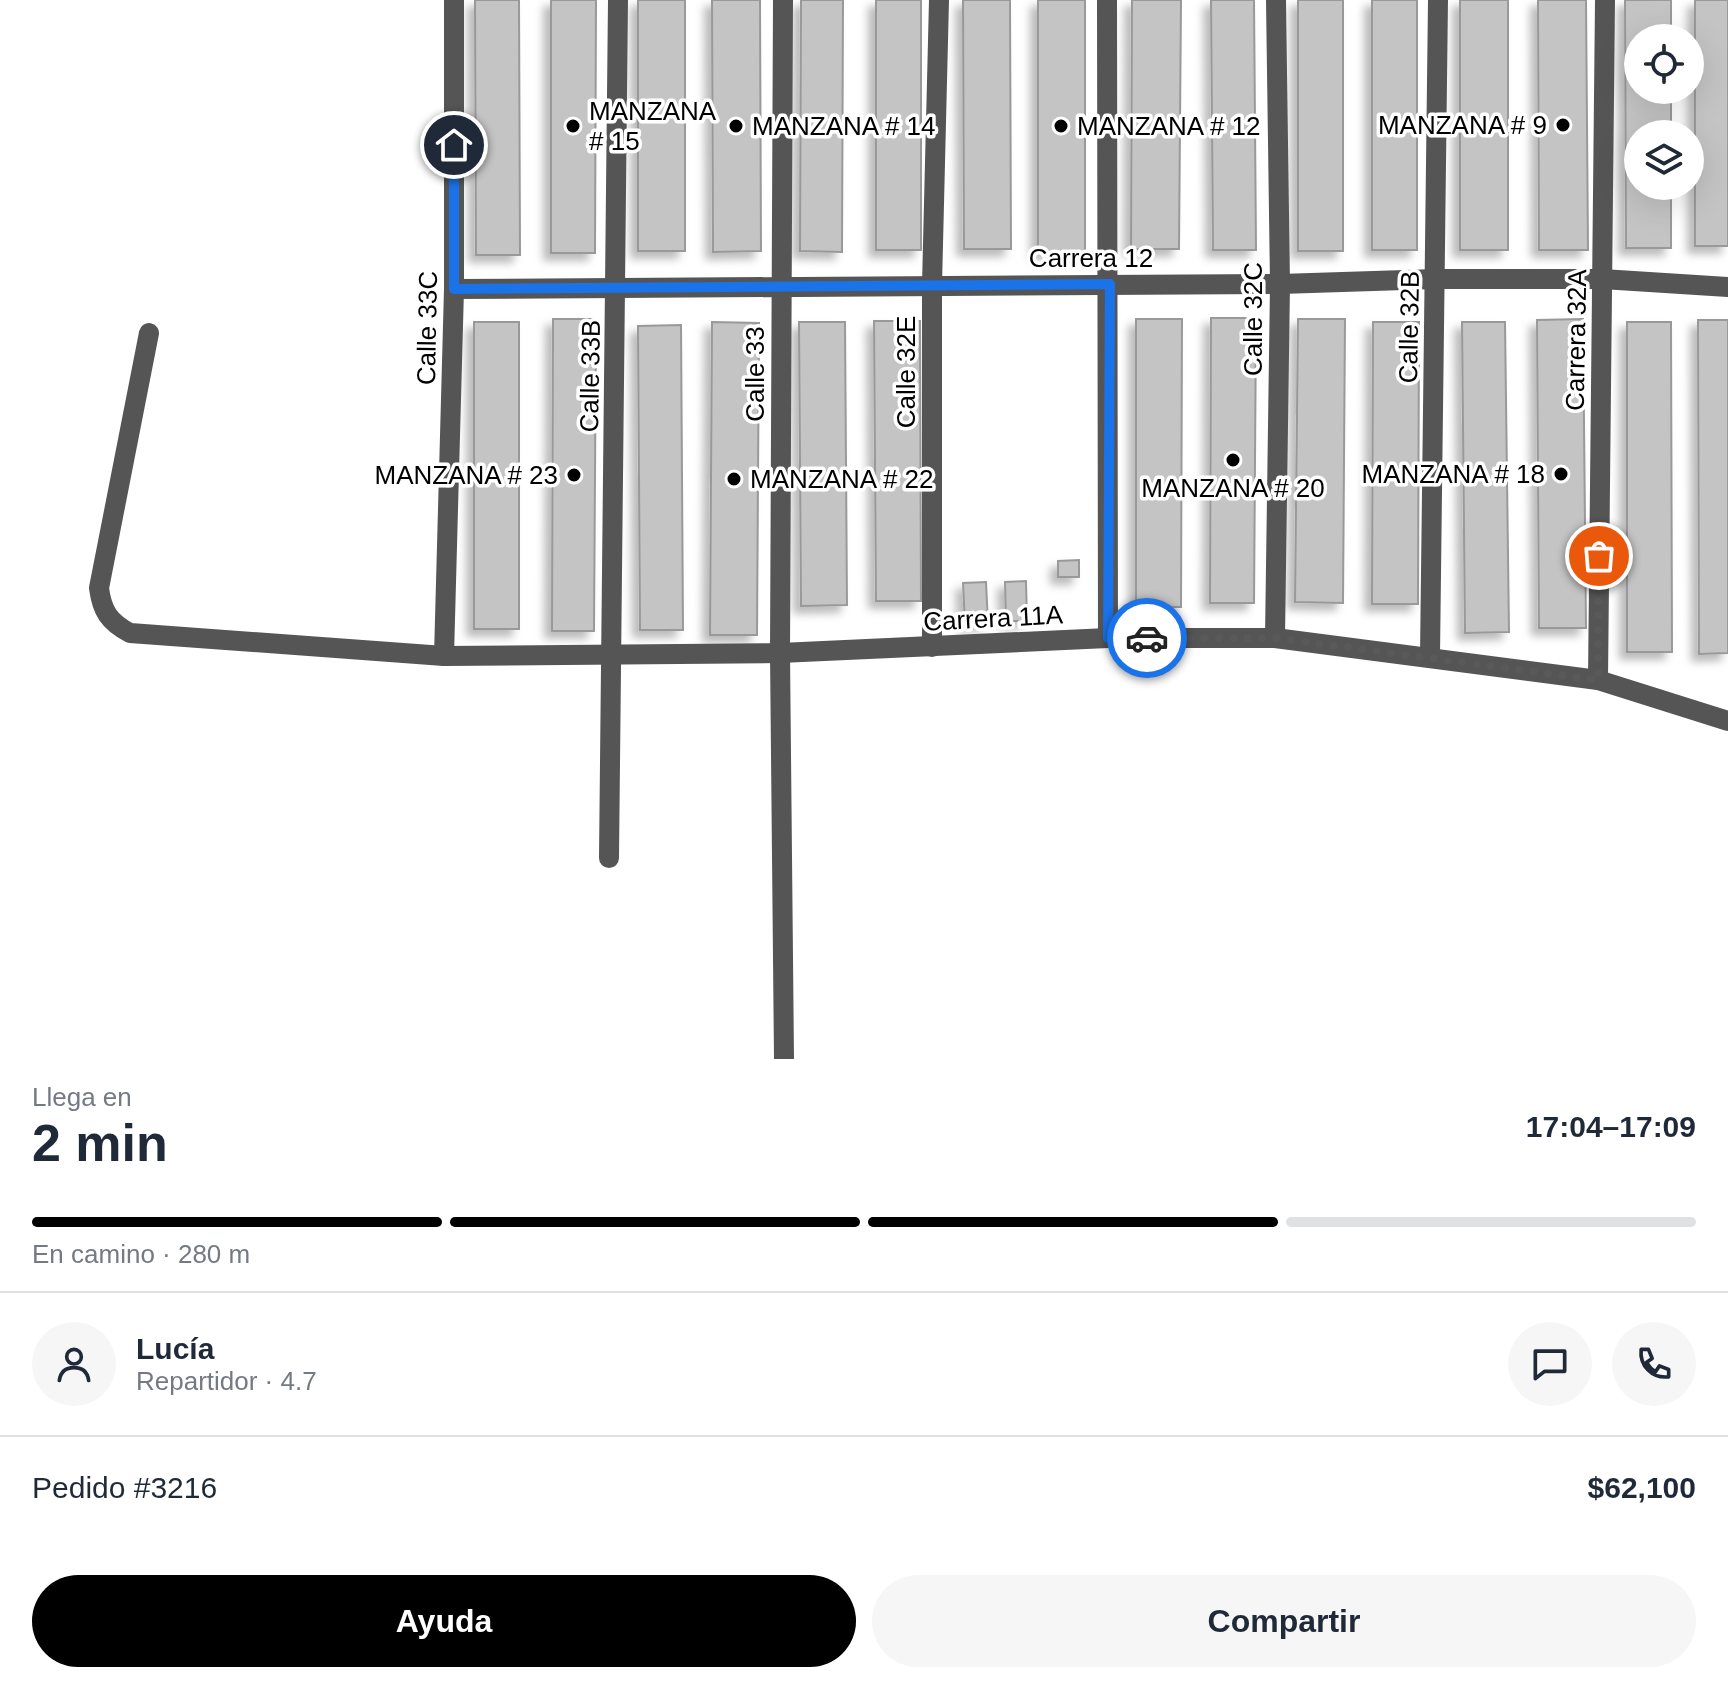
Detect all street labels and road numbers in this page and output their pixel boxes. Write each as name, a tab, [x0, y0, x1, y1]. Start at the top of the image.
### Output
street label: Carrera 12	[1029, 243, 1153, 273]
street label: Calle 32C	[1238, 262, 1268, 376]
street label: Carrera 32A	[1560, 268, 1592, 411]
street label: Calle 32B	[1393, 270, 1425, 384]
street label: Calle 33C	[411, 271, 443, 385]
street label: Calle 32E	[891, 316, 921, 428]
street label: Calle 33B	[574, 319, 606, 433]
street label: Calle 33	[740, 326, 770, 422]
street label: Carrera 11A	[922, 599, 1064, 637]

